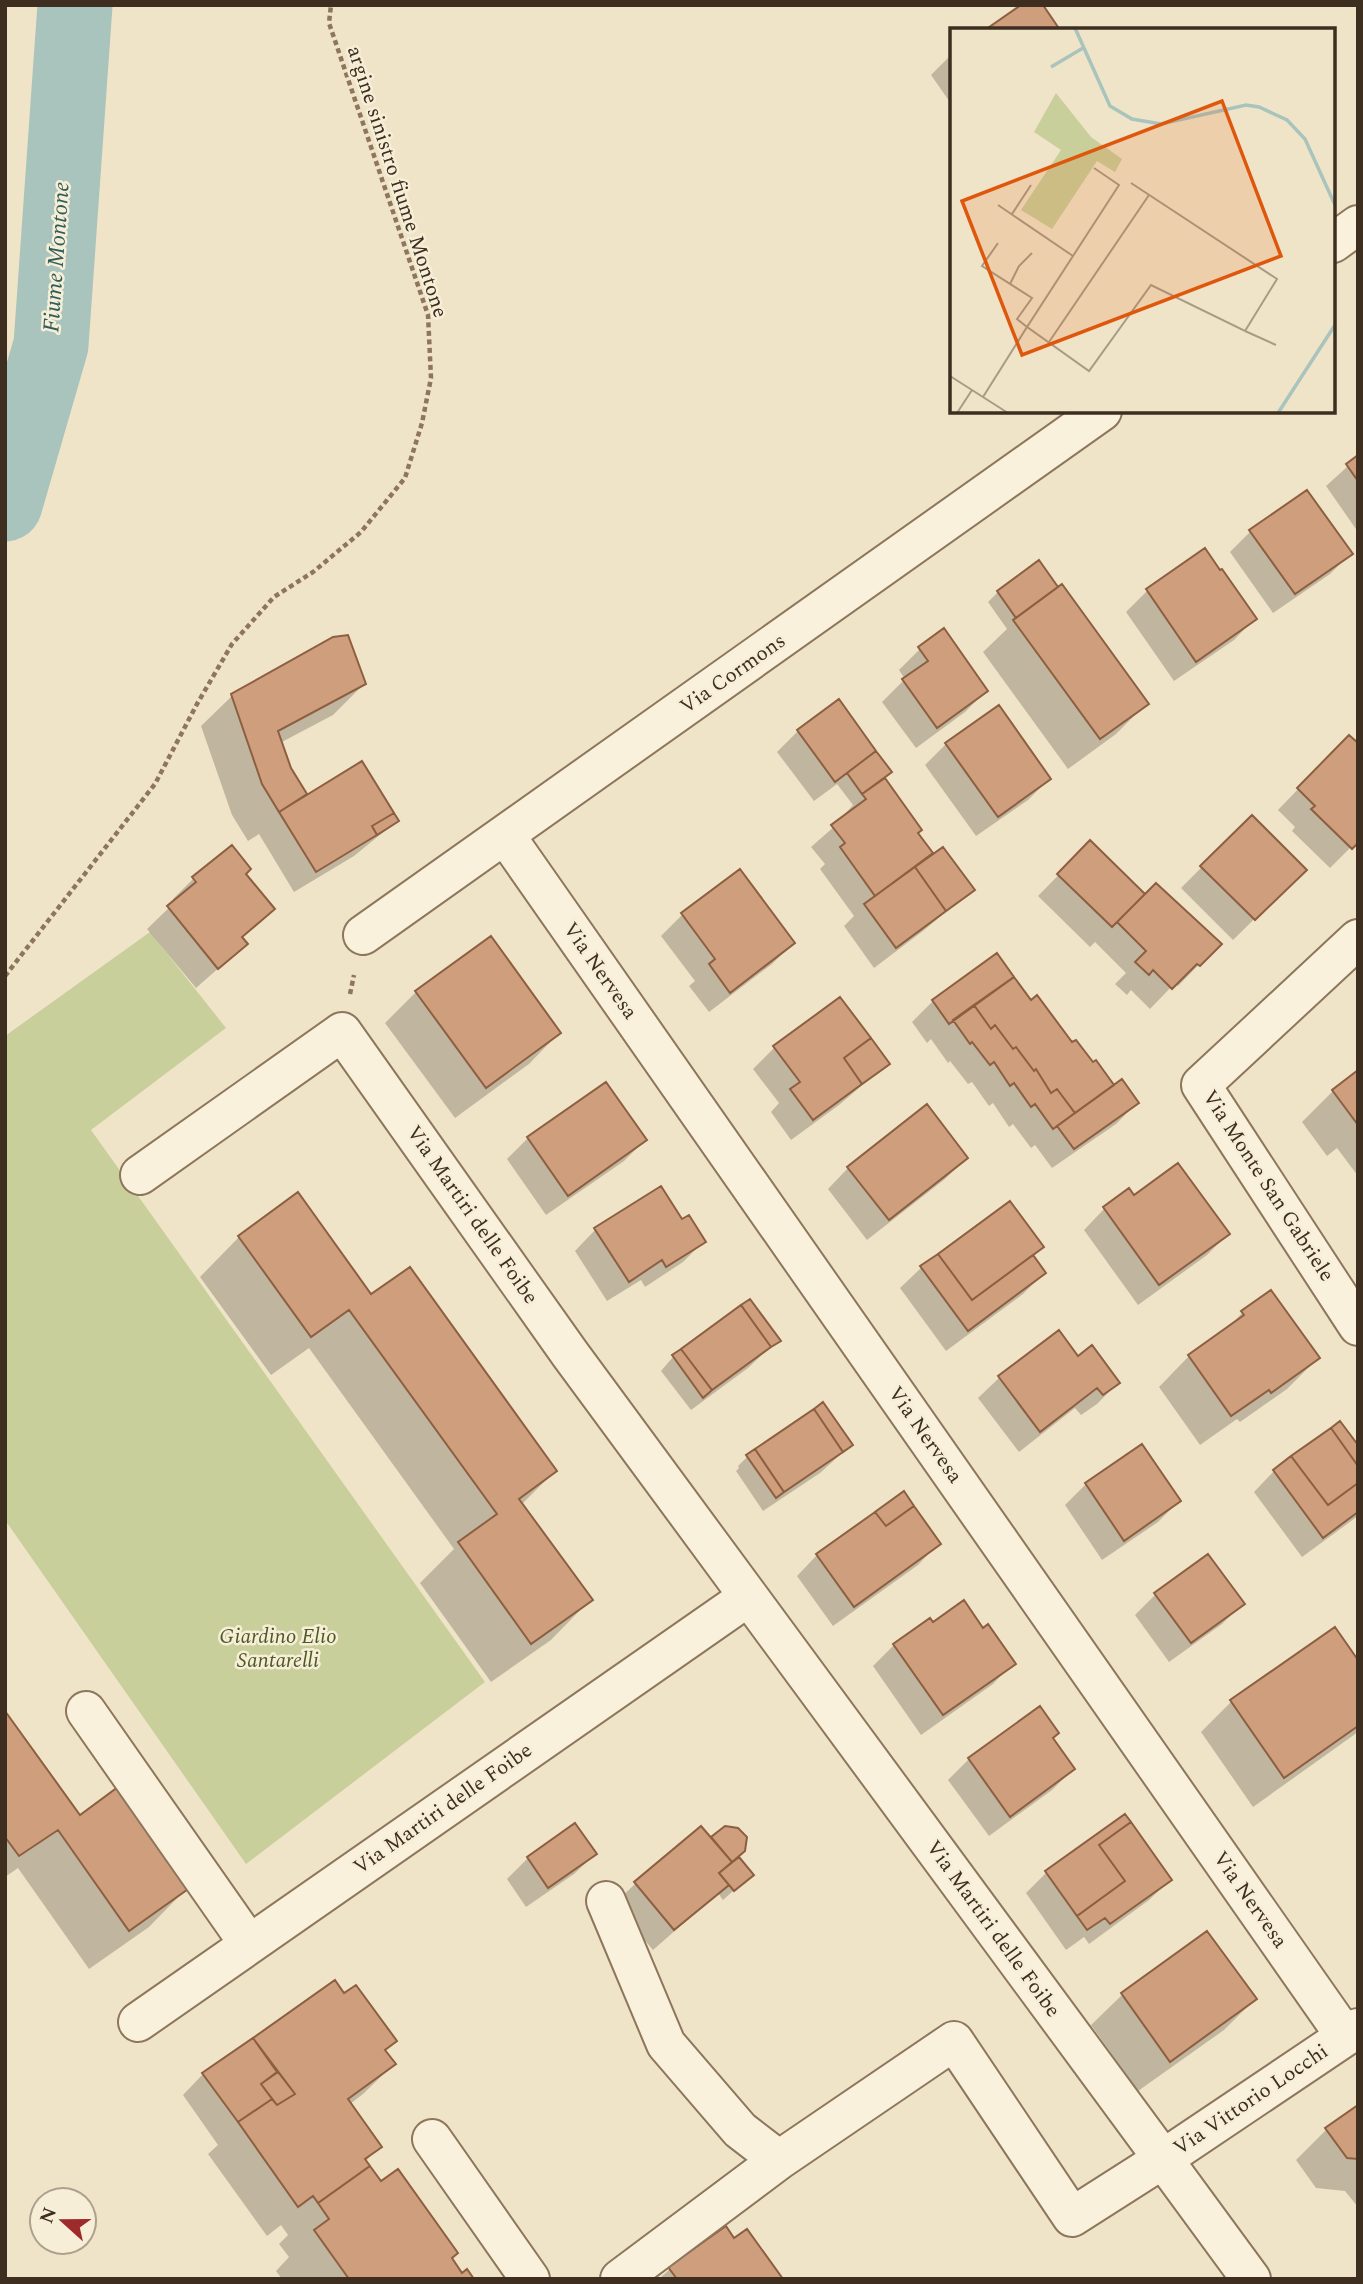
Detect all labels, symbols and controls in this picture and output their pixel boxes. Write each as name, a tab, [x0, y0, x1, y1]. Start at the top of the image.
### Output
inset map	[950, 28, 1335, 413]
street label: argine sinistro fiume Montone	[338, 42, 456, 322]
water label: Fiume Montone	[34, 180, 80, 334]
street label: Via Cormons	[673, 626, 793, 722]
street label: Via Nervesa	[555, 916, 646, 1027]
street label: Via Monte San Gabriele	[1194, 1084, 1342, 1288]
street label: Via Martiri delle Foibe	[398, 1119, 546, 1311]
street label: Via Nervesa	[880, 1380, 971, 1491]
park label: Giardino Elio Santarelli	[219, 1621, 337, 1677]
street label: Via Martiri delle Foibe	[347, 1735, 539, 1883]
street label: Via Martiri delle Foibe	[918, 1834, 1068, 2024]
street label: Via Nervesa	[1205, 1845, 1296, 1956]
street label: Via Vittorio Locchi	[1167, 2036, 1335, 2164]
north arrow	[28, 2186, 98, 2256]
text: N	[32, 2203, 65, 2228]

